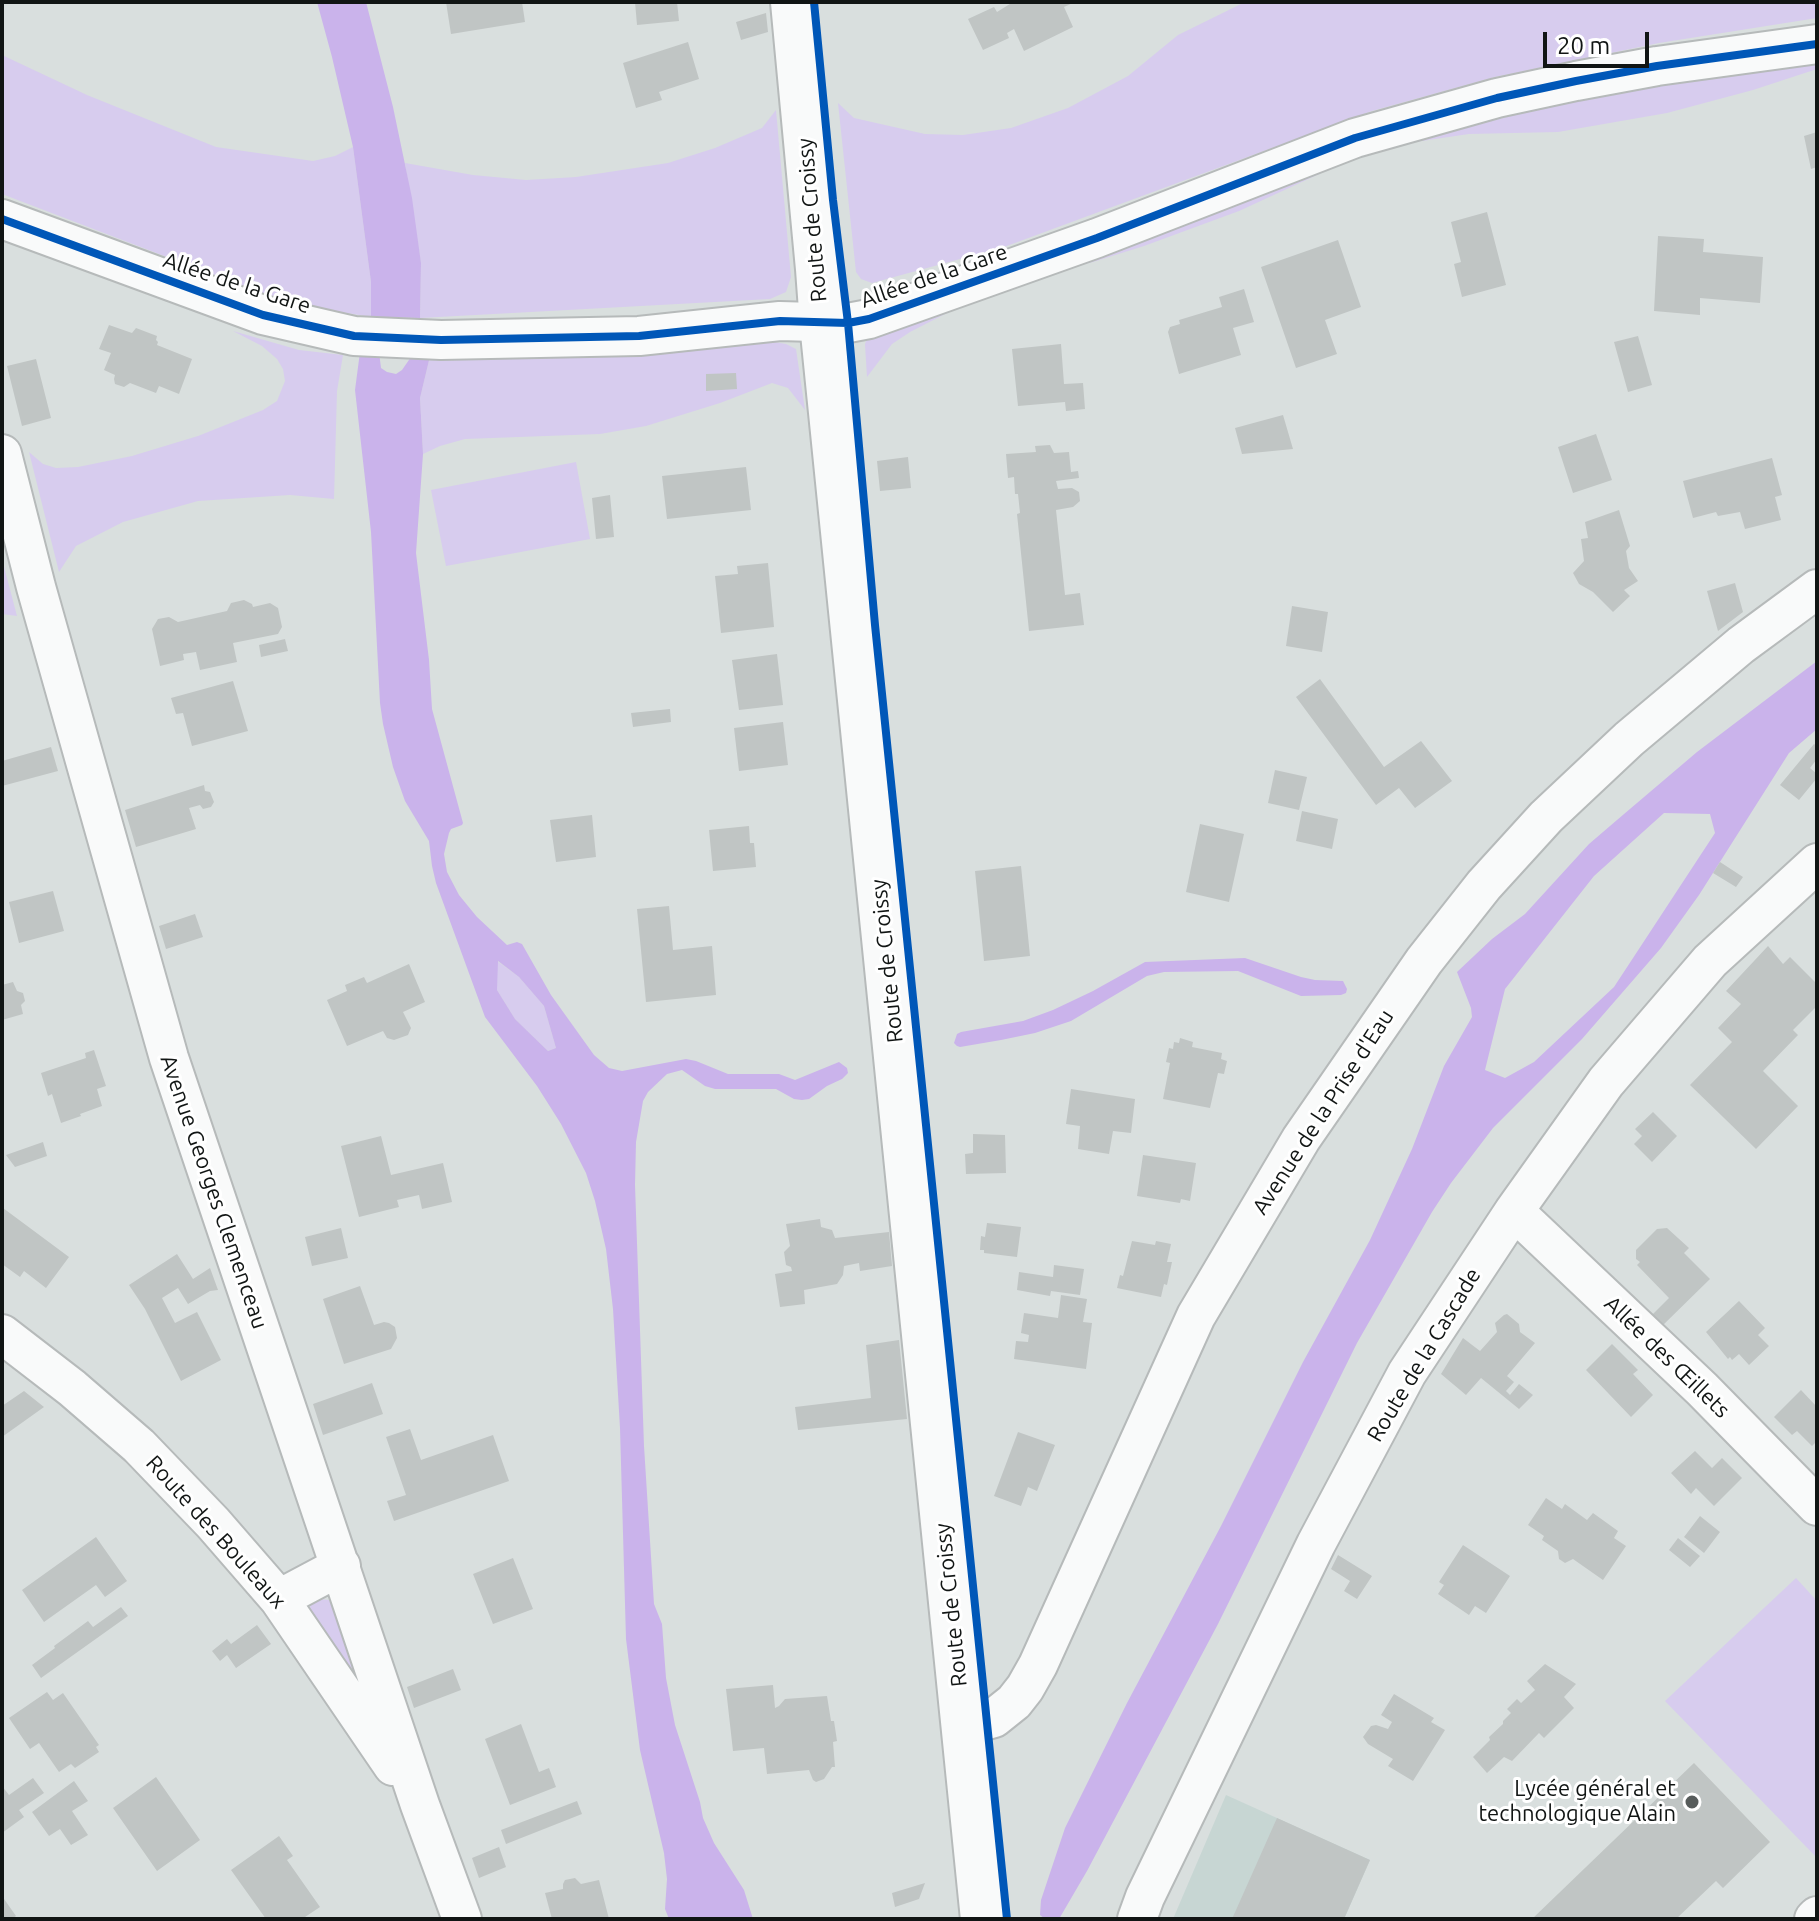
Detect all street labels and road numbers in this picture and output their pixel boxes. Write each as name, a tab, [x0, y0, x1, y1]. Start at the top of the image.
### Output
street label: Route de Croissy	[792, 137, 832, 303]
street label: Allée de la Gare	[857, 238, 1011, 314]
street label: Allée de la Gare	[160, 247, 314, 319]
street label: Route de Croissy	[865, 878, 909, 1044]
street label: Avenue de la Prise d'Eau	[1247, 1004, 1399, 1220]
street label: Avenue Georges Clemenceau	[155, 1052, 273, 1332]
street label: Route de la Cascade	[1362, 1263, 1486, 1447]
street label: Allée des Œillets	[1599, 1291, 1735, 1423]
street label: Route des Bouleaux	[140, 1450, 292, 1614]
street label: Route de Croissy	[929, 1522, 973, 1688]

